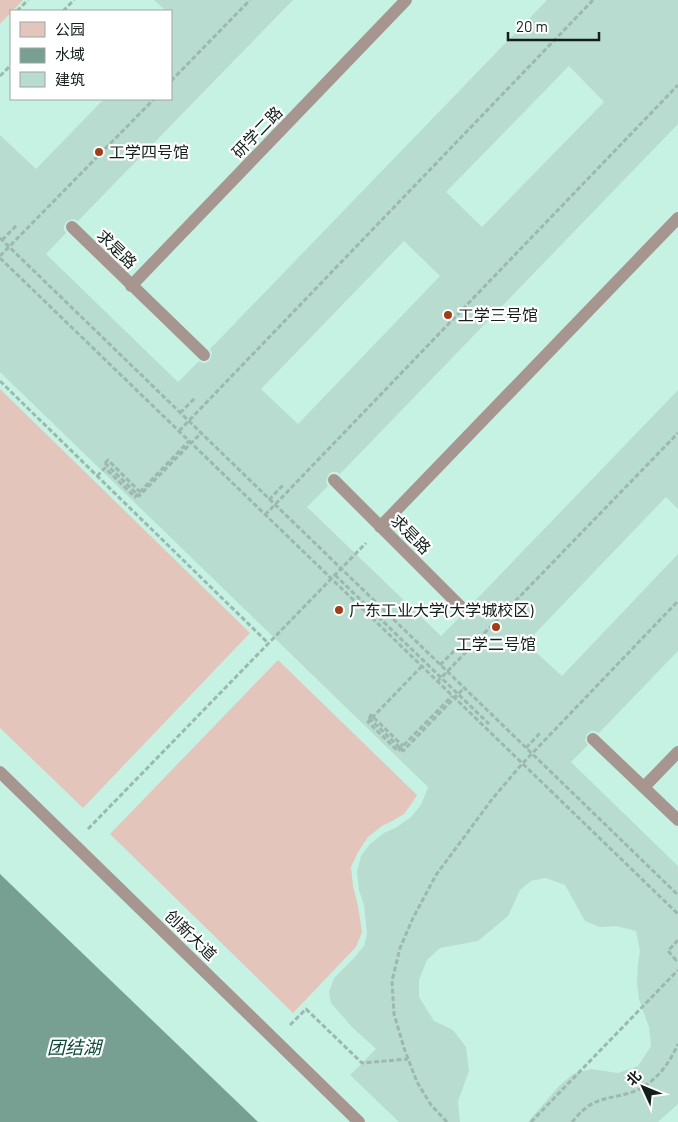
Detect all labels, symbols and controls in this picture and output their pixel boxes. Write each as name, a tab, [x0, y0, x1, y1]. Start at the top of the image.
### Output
legend	[10, 10, 172, 100]
scale bar	[508, 10, 599, 42]
text: 20 m	[516, 17, 548, 35]
text: 公园	[55, 20, 85, 38]
text: 水域	[55, 45, 85, 63]
text: 建筑	[55, 70, 85, 88]
street label: 研学二路	[228, 102, 286, 161]
place label: 工学四号馆	[109, 142, 189, 161]
marker: 工学四号馆	[93, 146, 105, 158]
street label: 求是路	[93, 225, 141, 272]
place label: 工学三号馆	[458, 305, 538, 324]
marker: 工学三号馆	[442, 309, 454, 321]
street label: 求是路	[388, 510, 435, 557]
place label: 广东工业大学(大学城校区)	[349, 600, 534, 619]
marker: 广东工业大学(大学城校区)	[333, 604, 345, 616]
marker: 工学二号馆	[490, 621, 502, 633]
place label: 工学二号馆	[456, 634, 536, 653]
street label: 创新大道	[162, 906, 221, 964]
water label: 团结湖	[47, 1036, 104, 1058]
north arrow	[618, 1062, 668, 1112]
text: 北	[622, 1067, 644, 1089]

